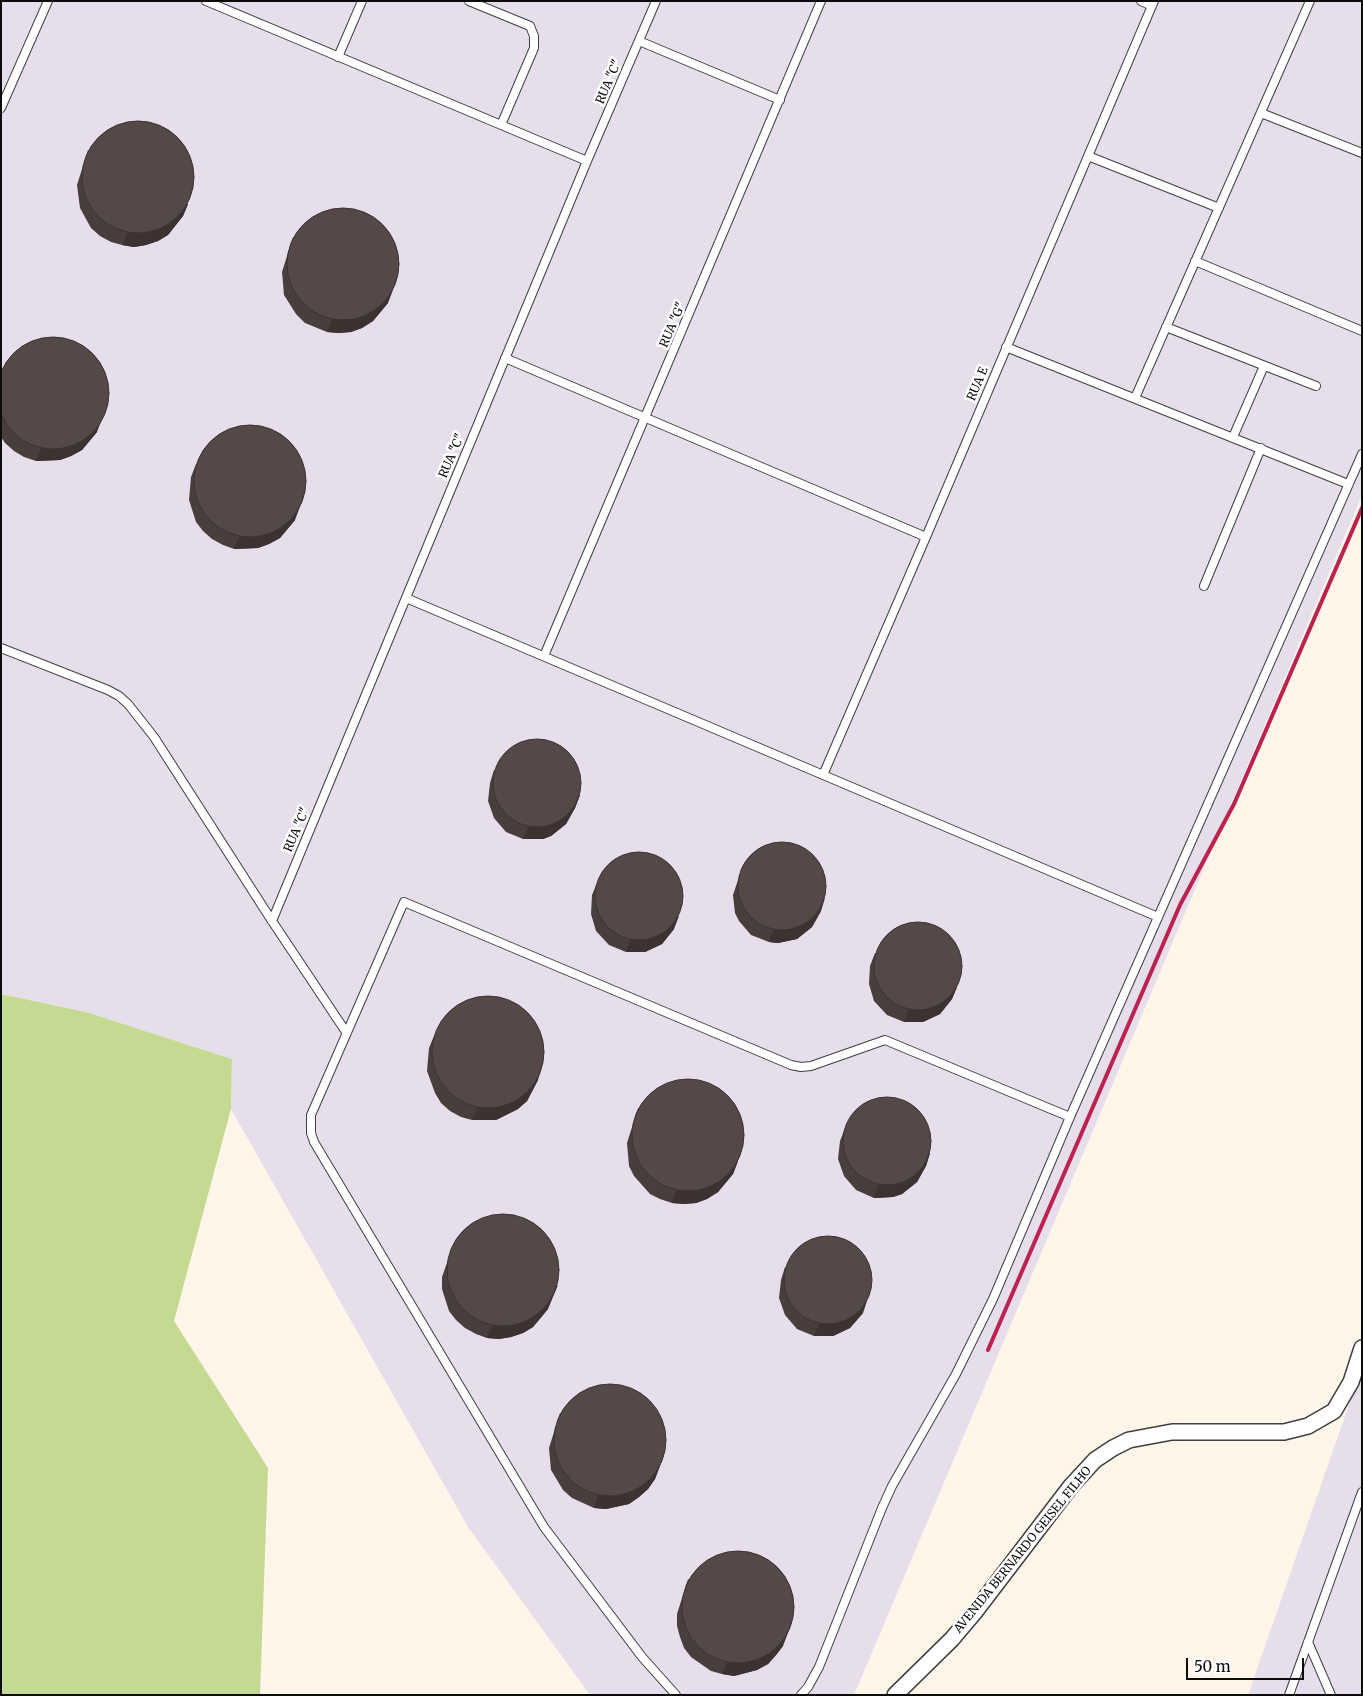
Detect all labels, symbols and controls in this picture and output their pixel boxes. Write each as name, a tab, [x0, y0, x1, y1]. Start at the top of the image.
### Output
street label: RUA "C"	[593, 58, 625, 106]
street label: RUA "G"	[657, 300, 689, 350]
street label: RUA E	[964, 365, 992, 403]
street label: RUA "C"	[436, 432, 468, 480]
street label: RUA "C"	[281, 806, 313, 854]
street label: AVENIDA BERNARDO GEISEL FILHO	[951, 1464, 1095, 1636]
scale bar	[1188, 1648, 1306, 1680]
text: 50 m	[1194, 1657, 1231, 1676]

